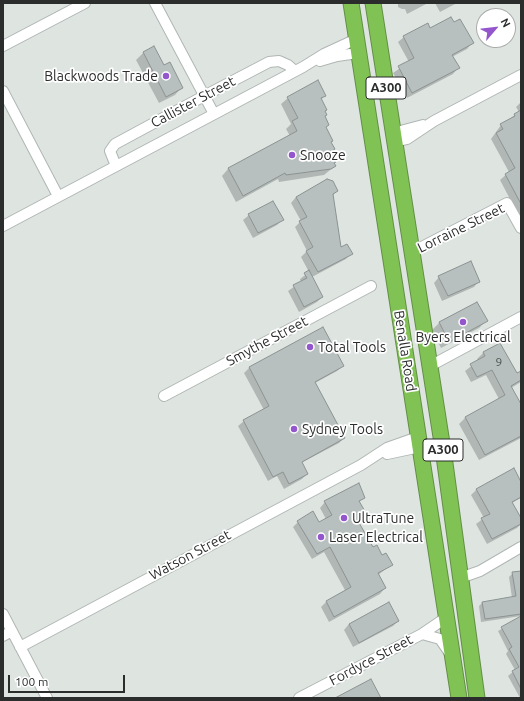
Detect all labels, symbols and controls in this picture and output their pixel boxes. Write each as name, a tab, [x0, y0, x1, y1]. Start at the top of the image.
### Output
north arrow	[476, 8, 516, 48]
text: N	[498, 16, 513, 29]
place label: Blackwoods Trade	[44, 68, 158, 84]
marker: Blackwoods Trade	[161, 71, 171, 81]
street label: Callister Street	[148, 73, 238, 131]
road number: A300	[366, 77, 406, 99]
place label: Snooze	[300, 147, 346, 163]
marker: Snooze	[287, 150, 297, 160]
street label: Lorraine Street	[415, 200, 507, 256]
street label: Benalla Road	[390, 309, 420, 393]
street label: Smythe Street	[223, 313, 311, 369]
marker: Byers Electrical	[458, 317, 468, 327]
place label: Byers Electrical	[415, 329, 511, 345]
place label: Total Tools	[318, 339, 386, 355]
marker: Total Tools	[305, 342, 315, 352]
house number: 9	[496, 355, 502, 369]
place label: Sydney Tools	[302, 421, 383, 437]
marker: Sydney Tools	[289, 424, 299, 434]
road number: A300	[423, 439, 463, 461]
place label: UltraTune	[352, 510, 414, 526]
marker: UltraTune	[339, 513, 349, 523]
street label: Watson Street	[146, 526, 234, 584]
place label: Laser Electrical	[329, 529, 423, 545]
marker: Laser Electrical	[316, 532, 326, 542]
street label: Fordyce Street	[326, 631, 416, 689]
scale bar	[10, 667, 127, 693]
text: 100 m	[15, 675, 48, 688]

